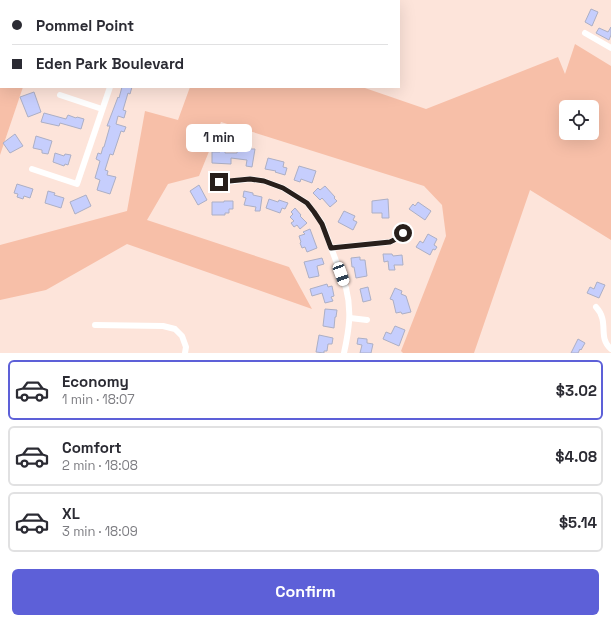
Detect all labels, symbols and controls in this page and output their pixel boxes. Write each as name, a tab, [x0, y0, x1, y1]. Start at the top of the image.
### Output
text: Pommel Point	[36, 16, 134, 35]
text: Eden Park Boulevard	[36, 54, 184, 73]
map controls	[559, 100, 599, 140]
button: locate	[559, 100, 599, 140]
callout: 1 min	[186, 124, 252, 152]
text: 1 min	[203, 129, 235, 146]
route end	[210, 173, 228, 191]
route start	[394, 224, 412, 242]
car	[331, 261, 351, 287]
icon: car	[14, 372, 50, 408]
text: Economy	[62, 372, 129, 391]
text: $3.02	[556, 381, 597, 400]
text: 1 min · 18:07	[62, 391, 134, 408]
icon: car	[14, 438, 50, 474]
text: Comfort	[62, 438, 122, 457]
text: $4.08	[555, 447, 597, 466]
text: 2 min · 18:08	[62, 457, 138, 474]
icon: car	[14, 504, 50, 540]
text: XL	[62, 504, 80, 523]
text: $5.14	[559, 513, 597, 532]
text: 3 min · 18:09	[62, 523, 138, 540]
button: Confirm	[12, 569, 599, 615]

